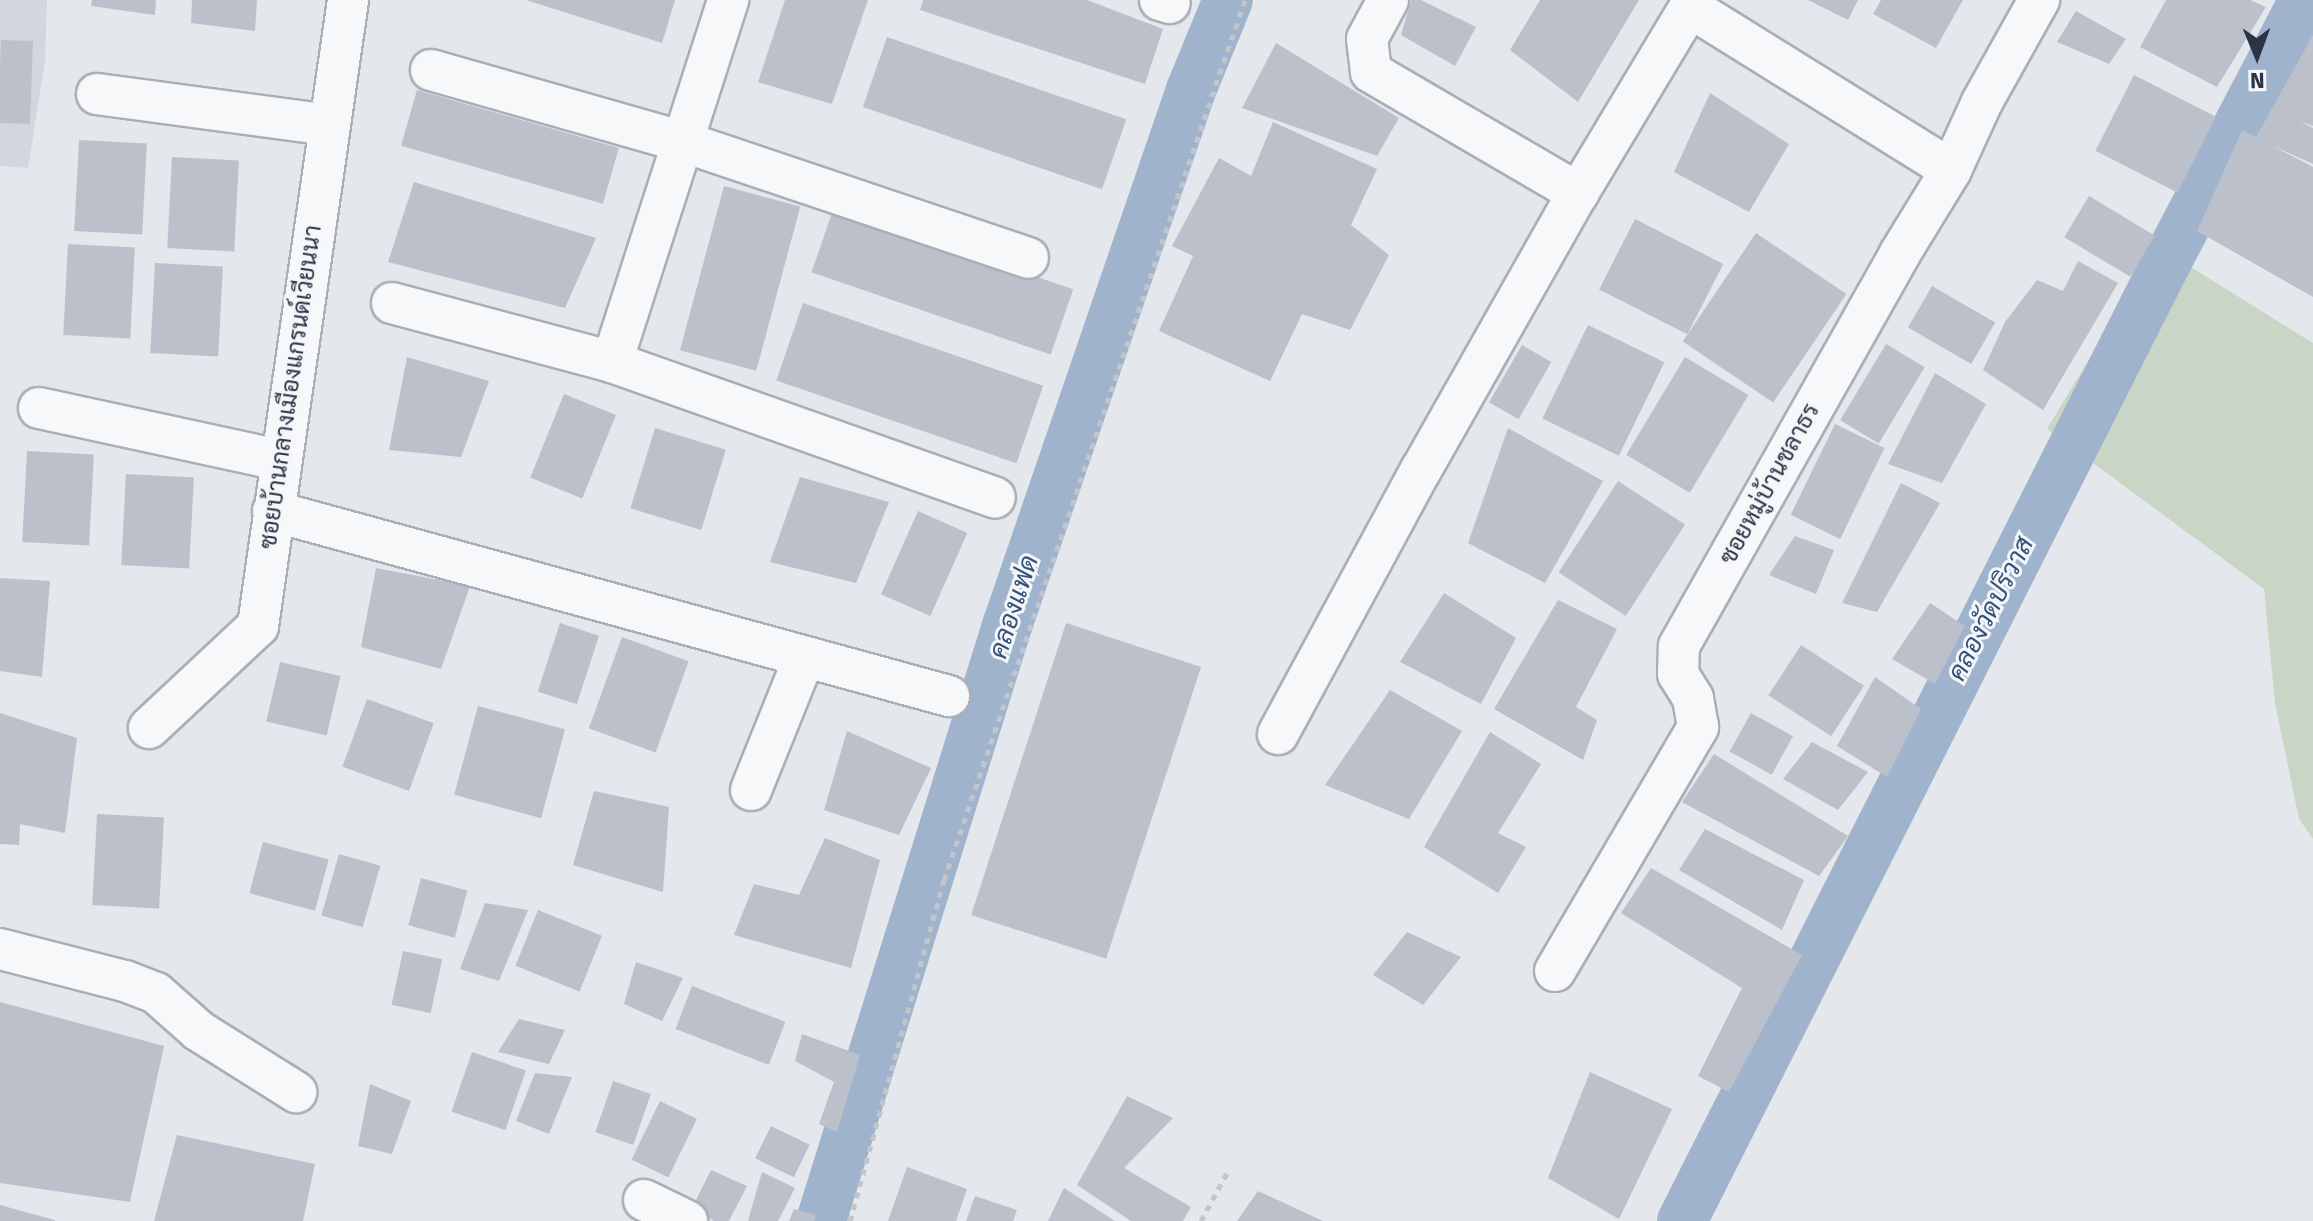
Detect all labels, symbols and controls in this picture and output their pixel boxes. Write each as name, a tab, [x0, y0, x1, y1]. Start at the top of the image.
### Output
north arrow	[2217, 16, 2297, 96]
text: N	[2250, 67, 2265, 94]
street label: ซอยบ้านกลางเมืองแกรนด์เวียนนา	[254, 223, 328, 551]
street label: ซอยหมู่บ้านชลาธร	[1714, 398, 1826, 570]
water label: คลองวัดปริวาส	[1941, 532, 2041, 686]
water label: คลองแฟด	[983, 551, 1045, 663]

